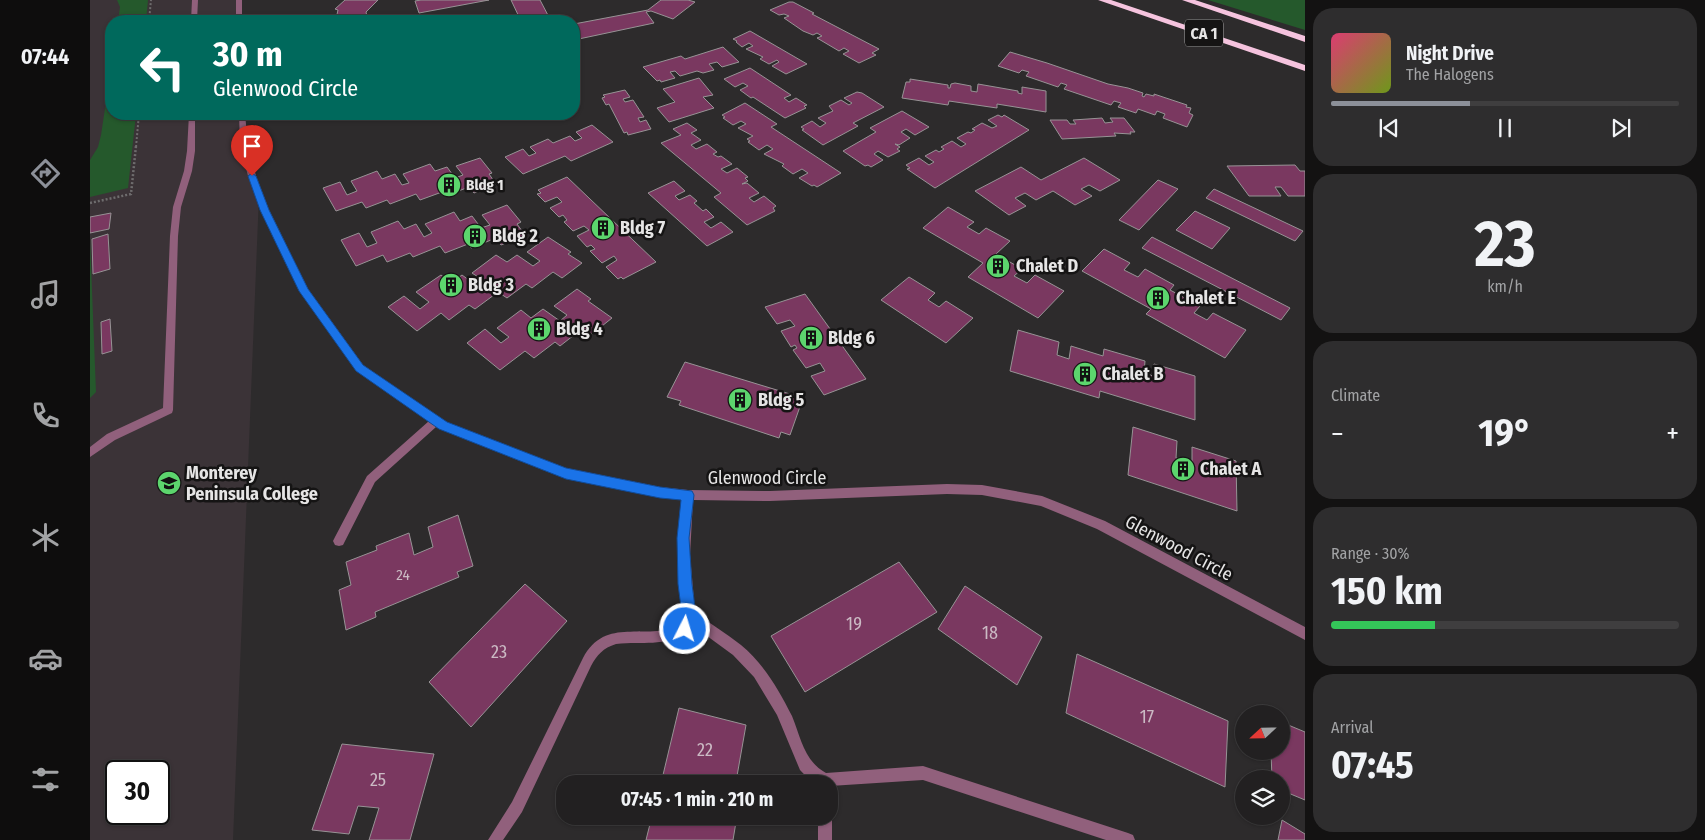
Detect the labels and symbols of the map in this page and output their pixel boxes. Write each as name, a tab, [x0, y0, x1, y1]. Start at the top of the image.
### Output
road number: CA 1	[1185, 19, 1223, 46]
pin	[231, 125, 273, 176]
building icon: Bldg 1	[436, 172, 462, 198]
place label: Bldg 1	[466, 176, 504, 194]
building icon: Bldg 7	[590, 215, 616, 241]
place label: Bldg 7	[620, 217, 665, 239]
building icon: Bldg 2	[462, 223, 488, 249]
place label: Bldg 2	[492, 225, 538, 247]
building icon: Chalet D	[985, 253, 1011, 279]
place label: Chalet D	[1016, 255, 1078, 277]
building icon: Bldg 3	[438, 272, 464, 298]
place label: Bldg 3	[468, 274, 514, 296]
building icon: Chalet E	[1145, 285, 1171, 311]
place label: Chalet E	[1176, 287, 1236, 309]
building icon: Bldg 4	[526, 316, 552, 342]
place label: Bldg 4	[556, 318, 603, 340]
building icon: Bldg 6	[798, 325, 824, 351]
place label: Bldg 6	[828, 327, 875, 349]
building icon: Chalet B	[1072, 361, 1098, 387]
place label: Chalet B	[1102, 363, 1164, 385]
building icon: Bldg 5	[727, 387, 753, 413]
place label: Bldg 5	[758, 389, 804, 411]
building icon: Chalet A	[1170, 456, 1196, 482]
place label: Chalet A	[1200, 458, 1261, 480]
place label: Monterey Peninsula College	[186, 462, 318, 505]
street label: Glenwood Circle	[708, 467, 826, 489]
school or university icon: Monterey Peninsula College	[156, 470, 182, 496]
street label: Glenwood Circle	[1121, 510, 1237, 586]
house number: 24	[396, 566, 410, 584]
position arrow	[658, 602, 710, 654]
house number: 19	[846, 613, 862, 635]
house number: 18	[982, 622, 998, 644]
house number: 23	[491, 641, 507, 663]
north arrow	[1235, 705, 1290, 760]
house number: 17	[1140, 706, 1154, 728]
house number: 22	[697, 739, 713, 761]
speed limit sign: 30	[105, 760, 170, 825]
house number: 25	[370, 769, 386, 791]

